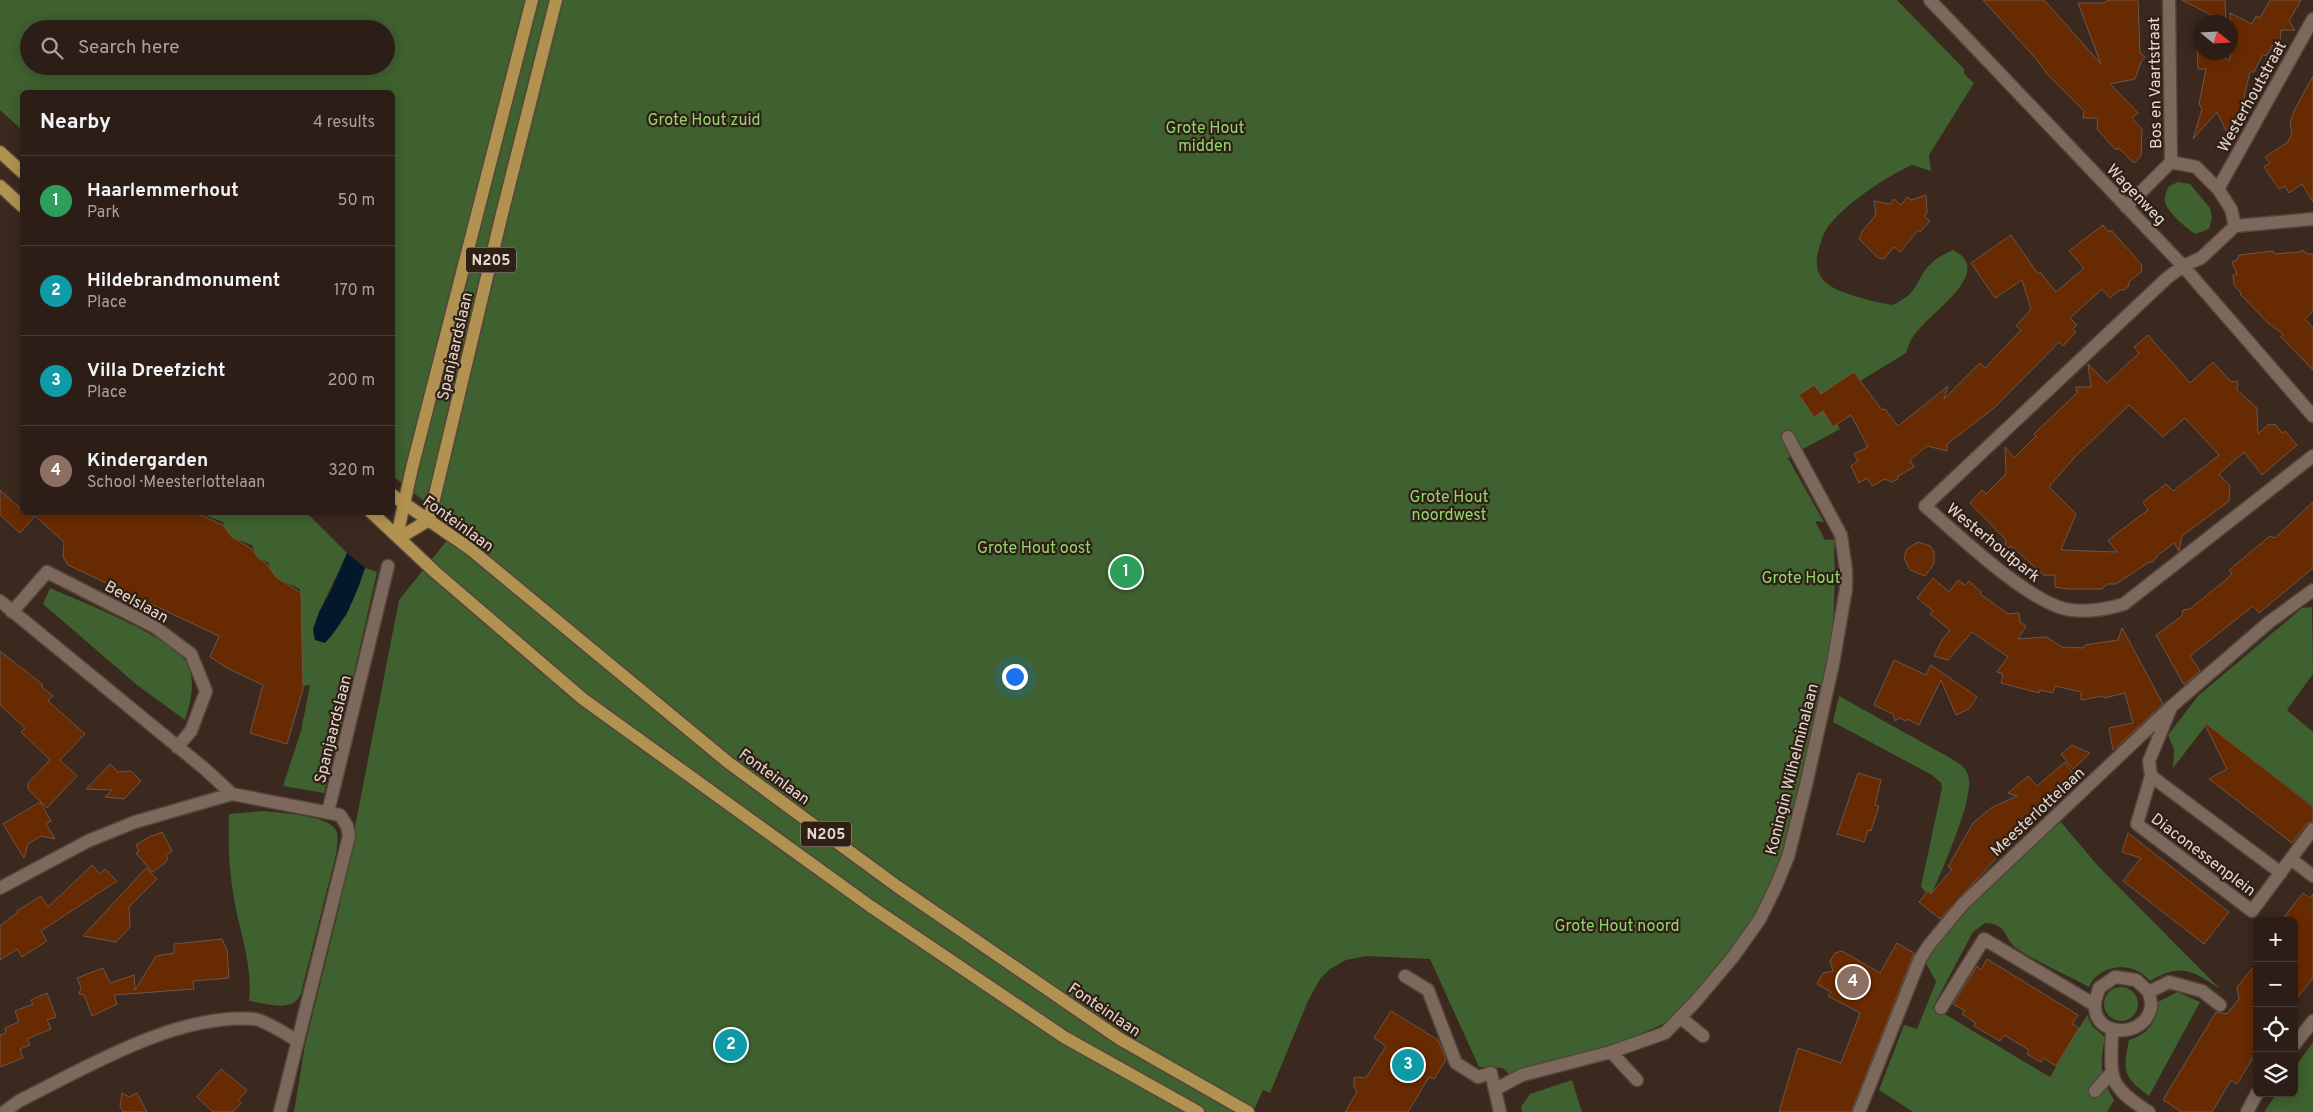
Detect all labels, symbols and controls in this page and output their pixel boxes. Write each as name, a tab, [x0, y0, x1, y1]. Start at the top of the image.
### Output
north arrow	[2193, 15, 2238, 60]
street label: Bos en Vaartstraat	[2145, 17, 2167, 149]
search box	[20, 20, 395, 75]
icon: search	[38, 34, 66, 62]
text: Search here	[78, 36, 180, 60]
street label: Westerhoutstraat	[2214, 38, 2292, 156]
text: Nearby	[40, 109, 111, 136]
park label: Grote Hout zuid	[648, 111, 760, 131]
text: 4 results	[313, 113, 375, 133]
park label: Grote Hout midden	[1165, 119, 1245, 157]
street label: Wagenweg	[2101, 161, 2170, 230]
text: Haarlemmerhout	[87, 179, 239, 203]
text: 1	[53, 191, 59, 211]
text: 50 m	[338, 191, 375, 211]
text: Park	[87, 203, 120, 223]
road number: N205	[466, 248, 516, 272]
text: Hildebrandmonument	[87, 269, 280, 293]
text: 2	[51, 281, 61, 301]
text: 170 m	[334, 281, 375, 301]
street label: Spanjaardslaan	[434, 290, 478, 403]
text: Place	[87, 293, 127, 313]
text: Villa Dreefzicht	[87, 359, 225, 383]
text: 3	[51, 371, 61, 391]
text: 200 m	[327, 371, 375, 391]
text: Place	[87, 383, 127, 403]
text: Kindergarden	[87, 449, 208, 473]
text: 4	[51, 461, 61, 481]
text: 320 m	[328, 461, 375, 481]
text: School · Meesterlottelaan	[87, 473, 265, 493]
park label: Grote Hout noordwest	[1409, 488, 1489, 526]
street label: Fonteinlaan	[418, 492, 497, 557]
street label: Westerhoutpark	[1942, 500, 2044, 587]
park label: Grote Hout oost	[977, 539, 1091, 559]
pin: 1	[1110, 553, 1142, 591]
park label: Grote Hout	[1761, 569, 1841, 589]
street label: Beelslaan	[100, 577, 172, 629]
your location	[1002, 664, 1028, 690]
street label: Spanjaardslaan	[311, 673, 357, 786]
street label: Koningin Wilhelminalaan	[1762, 682, 1824, 857]
street label: Fonteinlaan	[734, 745, 813, 810]
street label: Meesterlottelaan	[1987, 764, 2090, 861]
street label: Diaconessenplein	[2146, 810, 2259, 902]
road number: N205	[801, 822, 851, 846]
park label: Grote Hout noord	[1555, 917, 1679, 937]
map controls	[2253, 917, 2298, 1097]
button: +	[2253, 917, 2298, 962]
button: −	[2253, 962, 2298, 1007]
pin: 4	[1837, 963, 1869, 1001]
street label: Fonteinlaan	[1064, 979, 1144, 1042]
button: locate	[2253, 1007, 2298, 1052]
pin: 2	[715, 1026, 747, 1064]
pin: 3	[1392, 1046, 1424, 1084]
button: layers	[2253, 1052, 2298, 1097]

